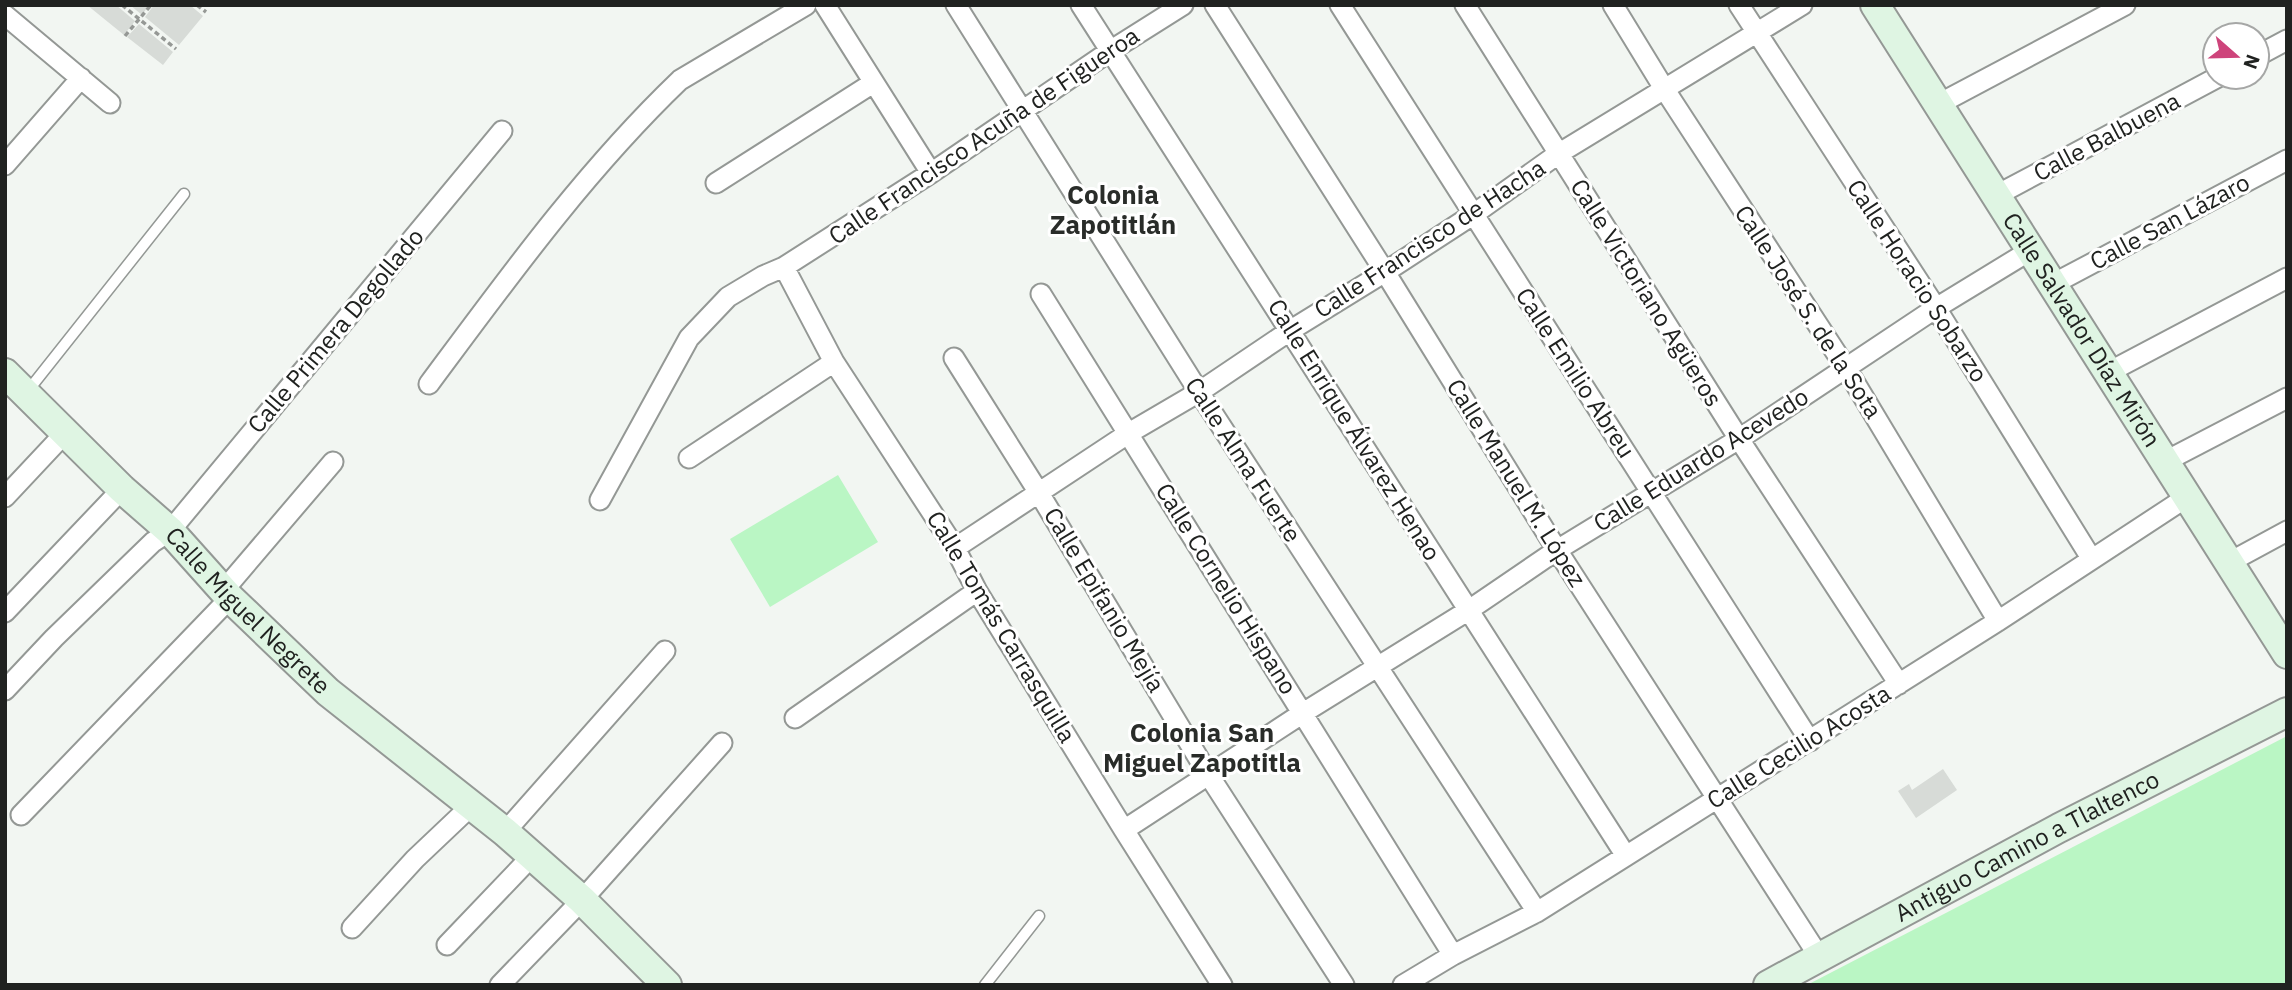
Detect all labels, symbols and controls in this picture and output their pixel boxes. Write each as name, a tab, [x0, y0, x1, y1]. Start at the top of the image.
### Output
street label: Calle Francisco Acuña de Figueroa	[822, 19, 1145, 251]
north arrow	[2201, 21, 2271, 91]
text: N	[2238, 51, 2266, 72]
street label: Calle Balbuena	[2028, 84, 2186, 188]
street label: Calle Francisco de Hacha	[1308, 151, 1551, 325]
street label: Calle San Lázaro	[2084, 166, 2255, 277]
street label: Calle Victoriano Agüeros	[1564, 173, 1730, 412]
street label: Calle Horacio Sobarzo	[1840, 173, 1995, 388]
district label: Colonia Zapotitlán	[1050, 177, 1176, 241]
street label: Calle José S. de la Sota	[1728, 199, 1890, 424]
street label: Calle Salvador Díaz Mirón	[1996, 206, 2169, 453]
street label: Calle Primera Degollado	[240, 221, 431, 440]
street label: Calle Emilio Abreu	[1509, 281, 1643, 464]
street label: Calle Enrique Álvarez Henao	[1261, 293, 1449, 566]
street label: Calle Alma Fuerte	[1178, 371, 1309, 548]
street label: Calle Manuel M. López	[1440, 372, 1594, 592]
street label: Calle Eduardo Acevedo	[1587, 380, 1814, 538]
street label: Calle Cornelio Hispano	[1149, 477, 1305, 700]
street label: Calle Epifanio Mejía	[1037, 501, 1173, 698]
street label: Calle Tomás Carrasquilla	[920, 505, 1084, 749]
street label: Calle Miguel Negrete	[159, 520, 338, 701]
street label: Calle Cecilio Acosta	[1701, 677, 1896, 816]
district label: Colonia San Miguel Zapotitla	[1103, 715, 1301, 779]
street label: Antiguo Camino a Tlaltenco	[1889, 763, 2165, 929]

